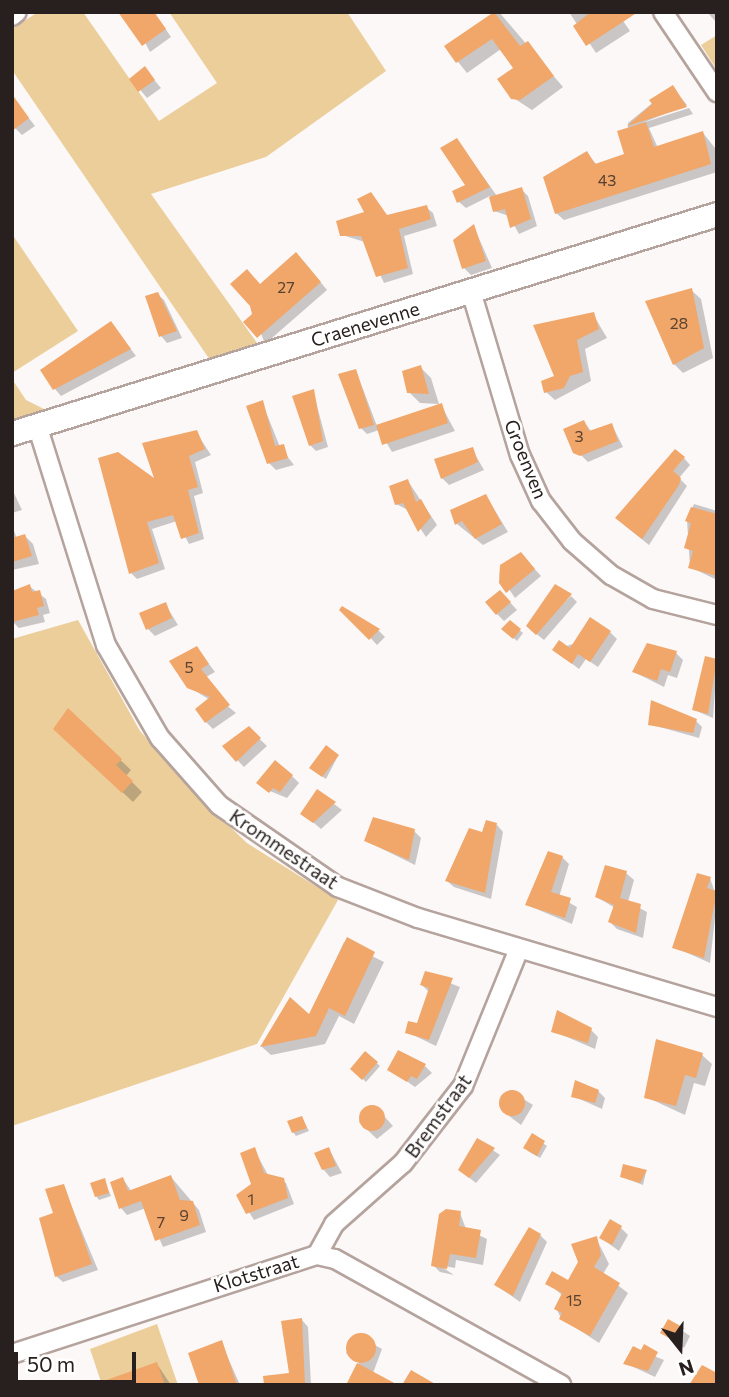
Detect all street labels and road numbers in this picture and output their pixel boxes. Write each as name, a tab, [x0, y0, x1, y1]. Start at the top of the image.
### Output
street label: Craenevenne	[308, 297, 422, 351]
street label: Groenven	[500, 416, 552, 502]
street label: Krommestraat	[225, 804, 343, 894]
street label: Bremstraat	[400, 1070, 476, 1162]
street label: Klotstraat	[211, 1249, 301, 1297]

